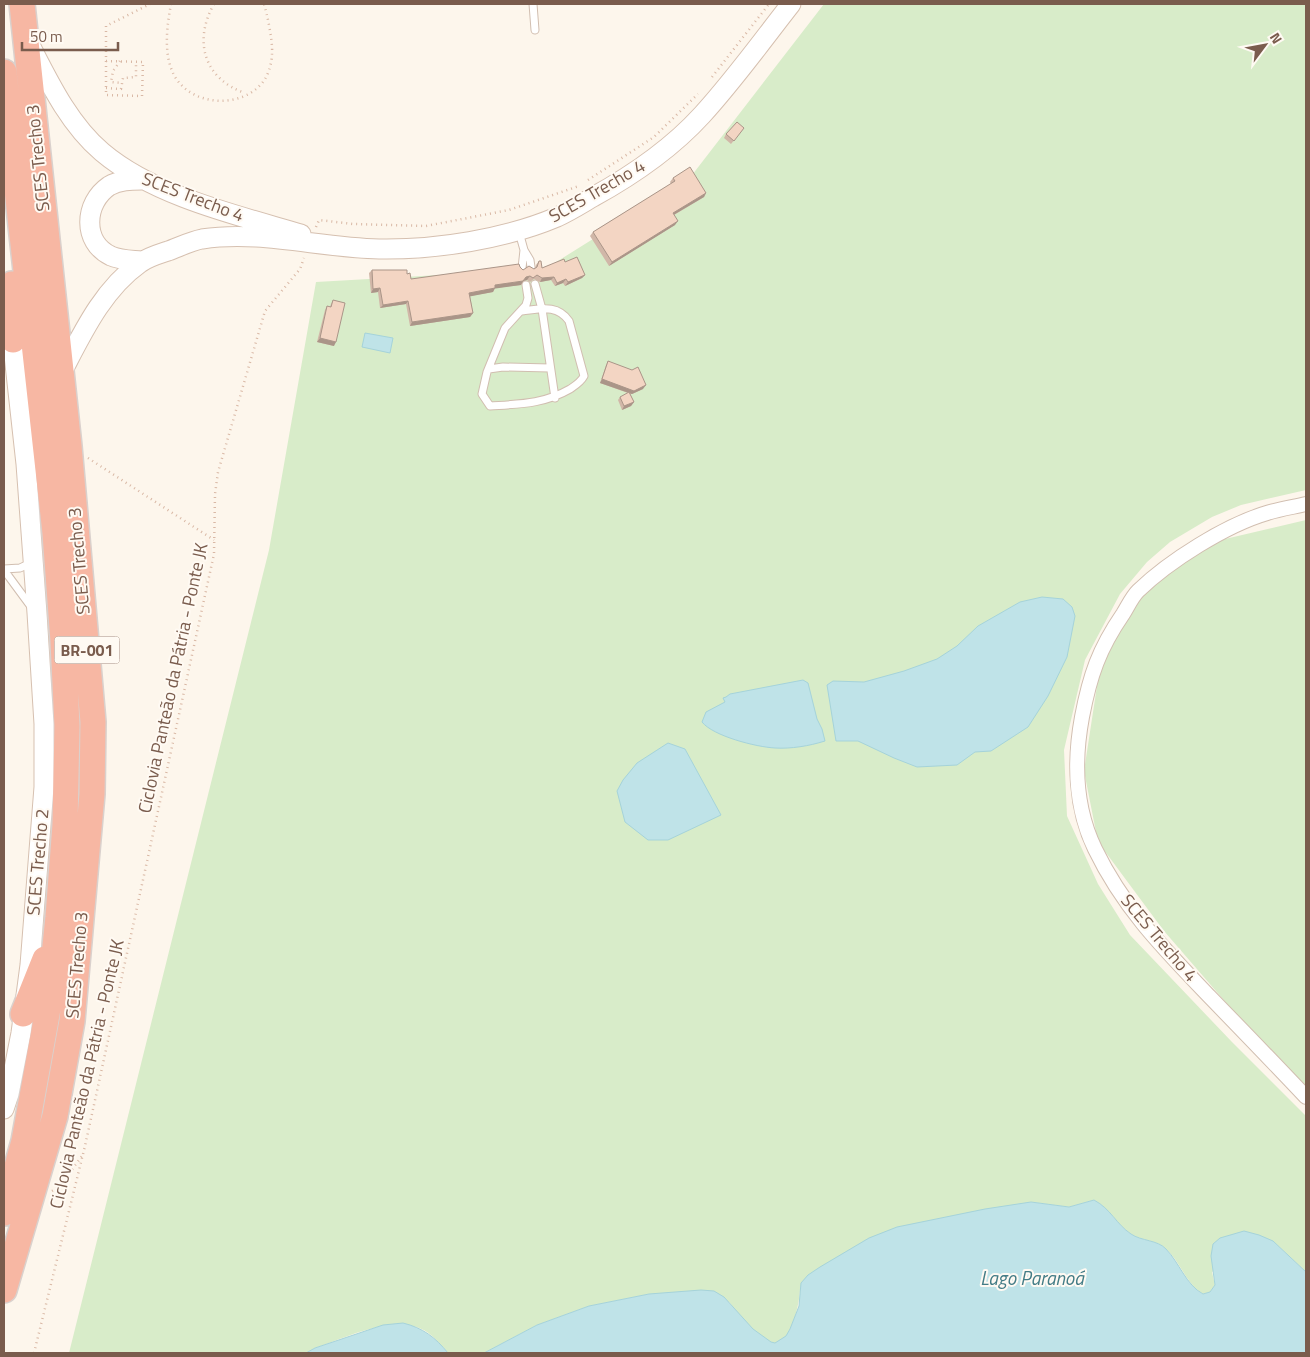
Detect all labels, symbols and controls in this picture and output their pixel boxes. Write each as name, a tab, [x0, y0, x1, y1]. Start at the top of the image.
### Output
scale bar	[22, 20, 119, 52]
north arrow	[1240, 20, 1290, 70]
text: 50 m	[30, 25, 63, 48]
text: N	[1265, 28, 1288, 48]
street label: SCES Trecho 3	[18, 103, 57, 213]
street label: SCES Trecho 4	[544, 152, 650, 229]
street label: SCES Trecho 4	[138, 165, 248, 228]
street label: SCES Trecho 3	[60, 506, 97, 616]
street label: Ciclovia Panteão da Pátria - Ponte JK	[131, 540, 214, 816]
road number: BR-001	[54, 636, 120, 664]
street label: SCES Trecho 2	[19, 807, 56, 917]
street label: SCES Trecho 4	[1115, 888, 1204, 987]
street label: SCES Trecho 3	[58, 910, 95, 1020]
street label: Ciclovia Panteão da Pátria - Ponte JK	[42, 937, 131, 1211]
water label: Lago Paranoá	[980, 1263, 1085, 1292]

